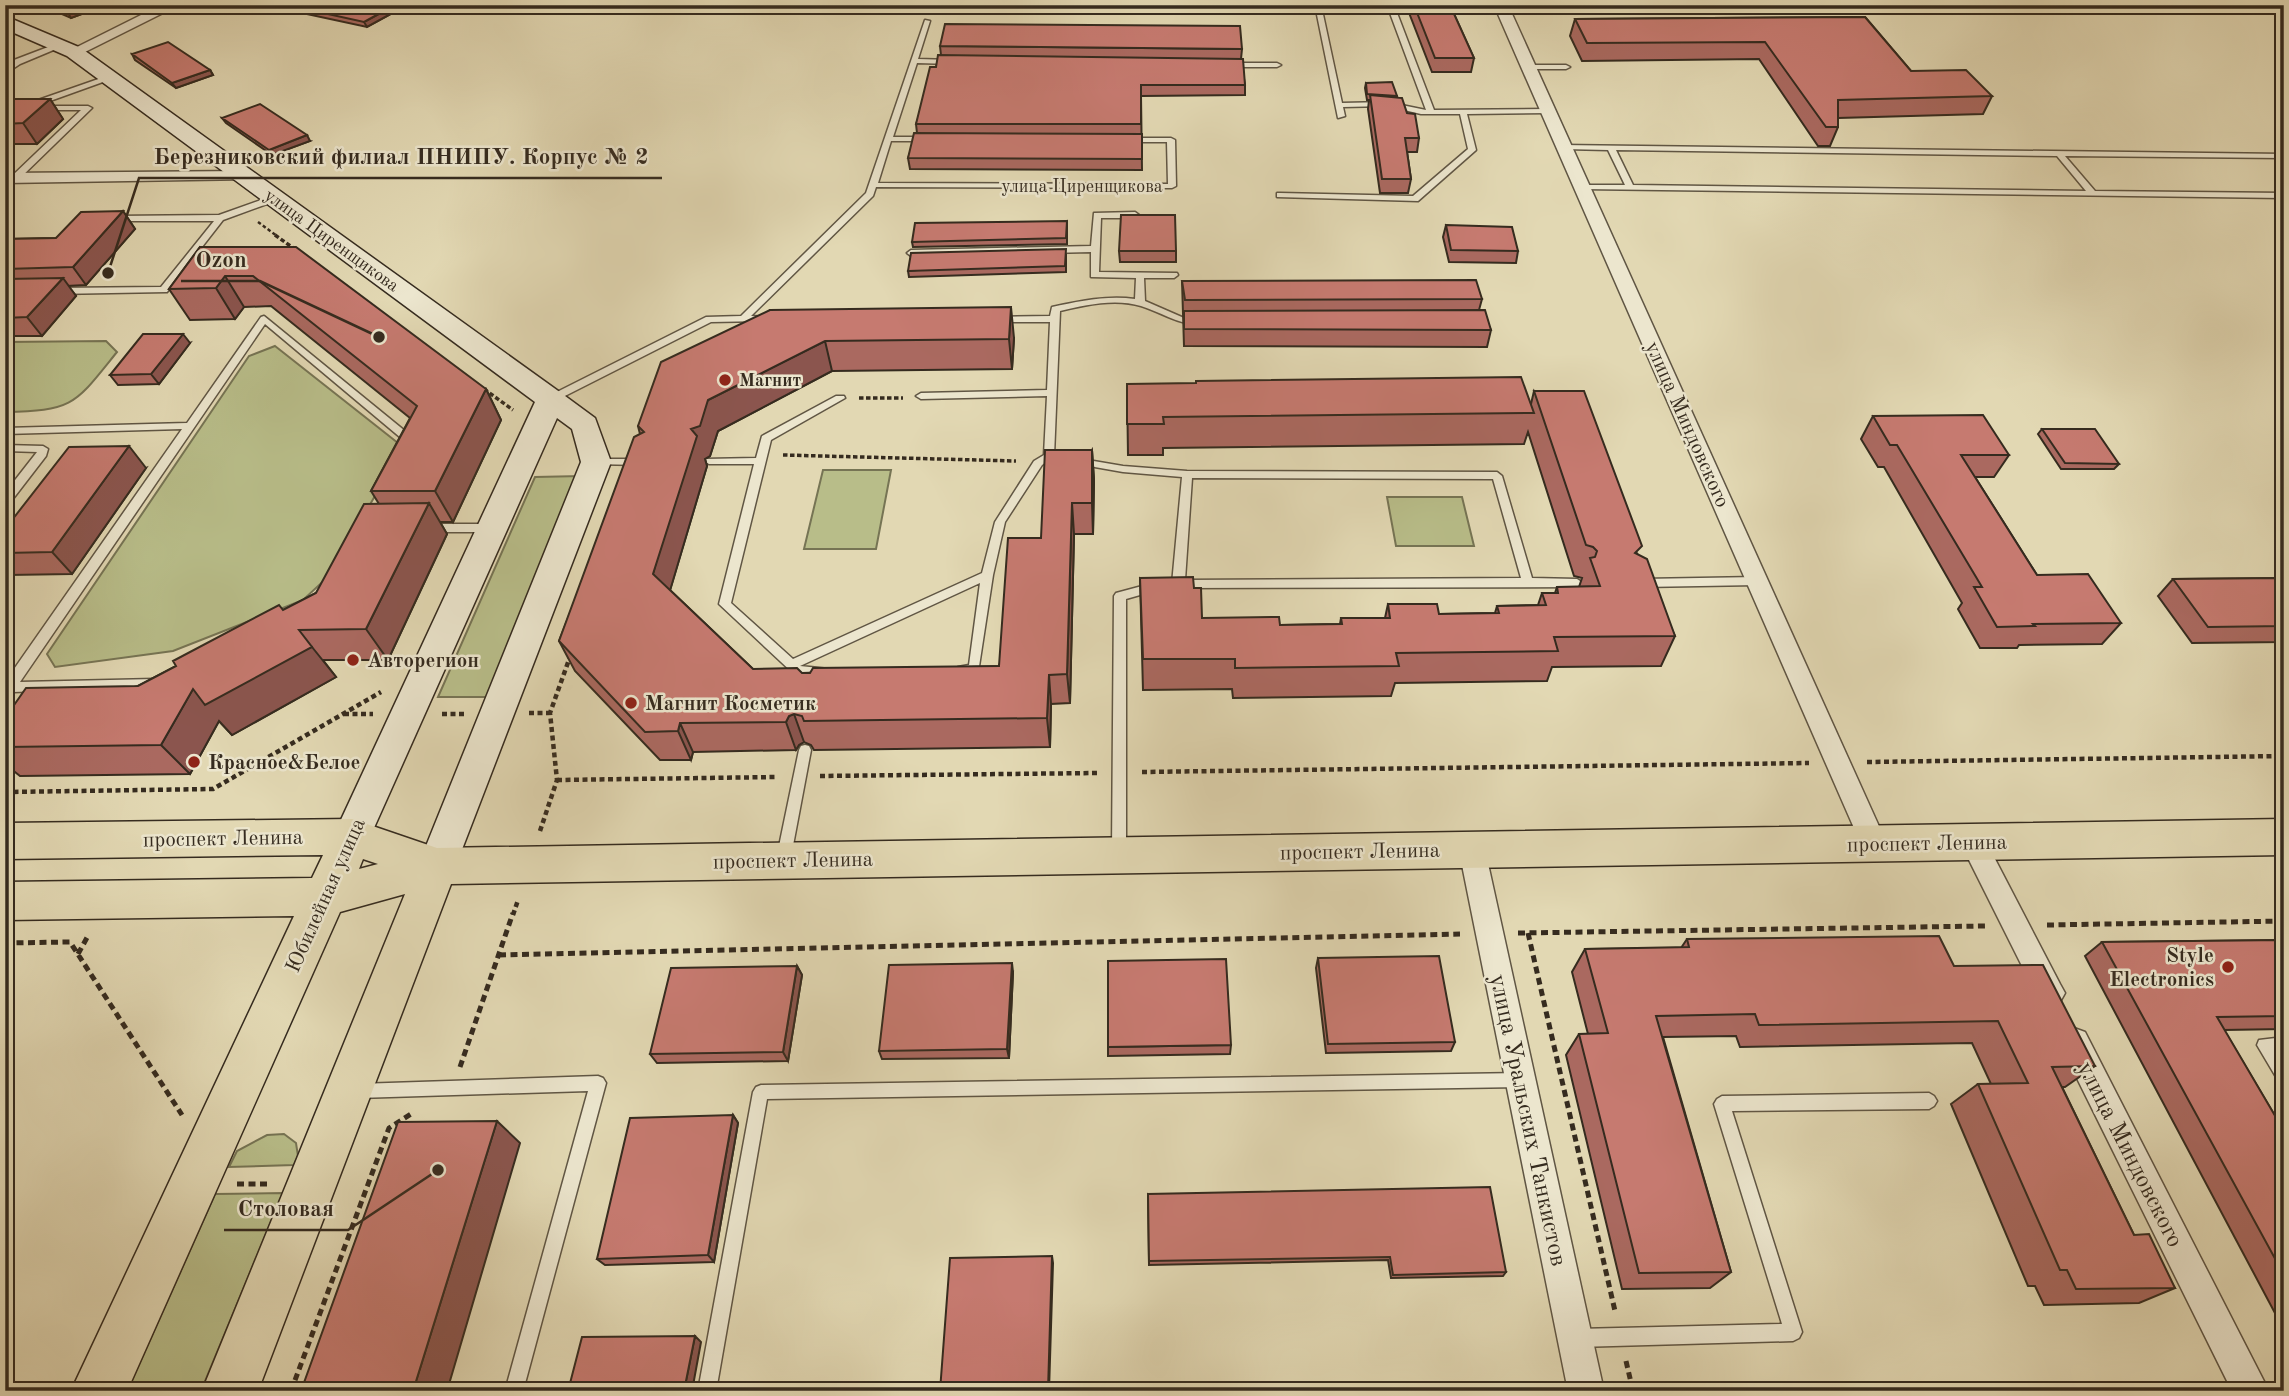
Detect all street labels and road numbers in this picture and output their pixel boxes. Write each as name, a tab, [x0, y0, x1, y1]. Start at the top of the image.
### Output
street label: улица Циренщикова	[1001, 178, 1163, 196]
street label: улица Циренщикова	[261, 186, 402, 296]
street label: улица Миндовского	[1641, 338, 1733, 511]
street label: Юбилейная улица	[283, 815, 370, 976]
street label: проспект Ленина	[143, 828, 303, 851]
street label: проспект Ленина	[1847, 833, 2007, 856]
street label: проспект Ленина	[1280, 841, 1440, 864]
street label: проспект Ленина	[713, 850, 873, 873]
street label: улица Уральских Танкистов	[1484, 972, 1570, 1269]
street label: улица Миндовского	[2072, 1058, 2186, 1252]

